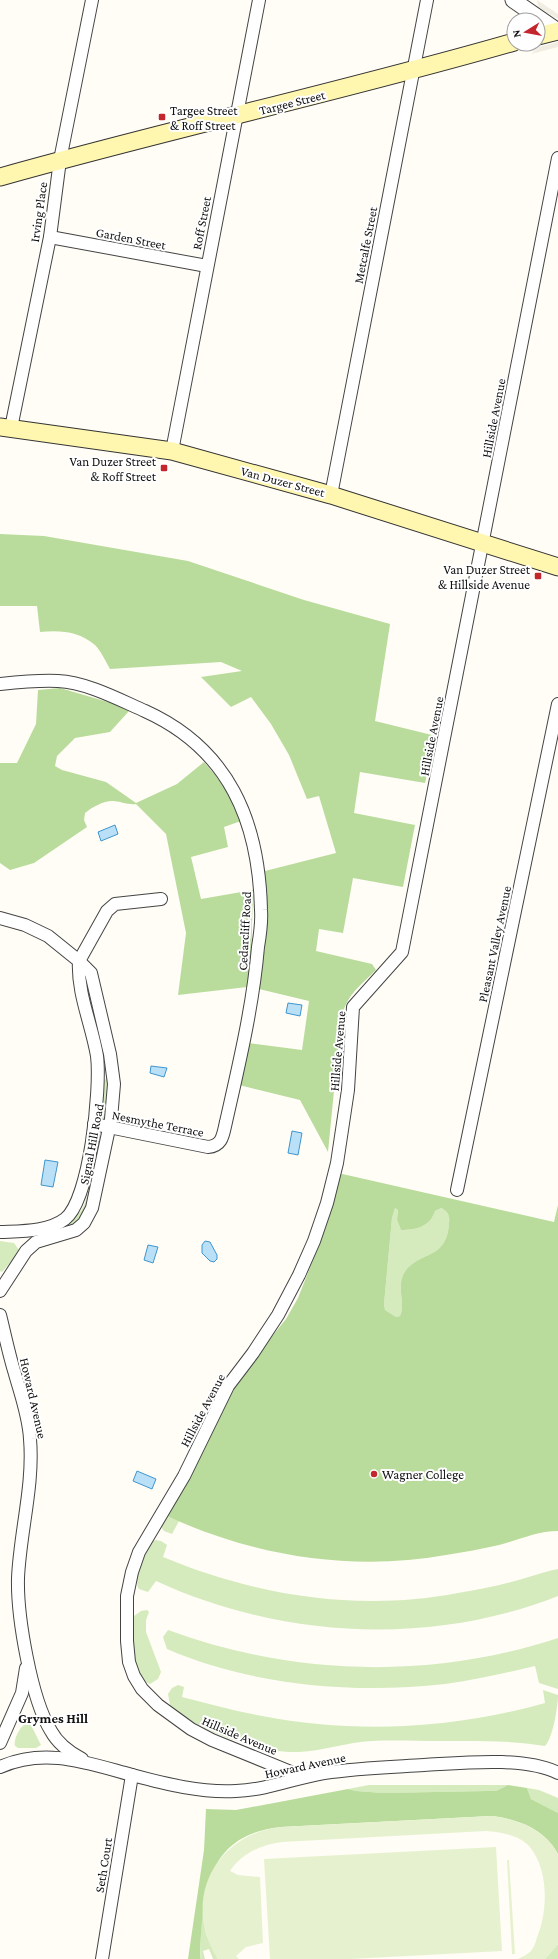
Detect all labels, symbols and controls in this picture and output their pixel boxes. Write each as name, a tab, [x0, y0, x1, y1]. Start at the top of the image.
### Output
north arrow	[506, 12, 546, 52]
text: N	[509, 29, 523, 39]
street label: Targee Street	[258, 87, 327, 118]
place label: Targee Street & Roff Street	[170, 103, 238, 133]
marker: Targee Street & Roff Street	[157, 112, 167, 122]
street label: Irving Place	[27, 181, 50, 243]
street label: Roff Street	[189, 194, 214, 251]
street label: Metcalfe Street	[351, 205, 380, 285]
street label: Garden Street	[95, 224, 168, 253]
street label: Hillside Avenue	[478, 377, 509, 459]
place label: Van Duzer Street & Roff Street	[69, 454, 157, 484]
marker: Van Duzer Street & Roff Street	[159, 463, 169, 473]
street label: Van Duzer Street	[239, 463, 327, 500]
place label: Van Duzer Street & Hillside Avenue	[438, 562, 531, 592]
marker: Van Duzer Street & Hillside Avenue	[533, 571, 543, 581]
street label: Hillside Avenue	[416, 695, 447, 777]
street label: Pleasant Valley Avenue	[475, 884, 514, 1004]
street label: Cedarcliff Road	[235, 891, 254, 971]
street label: Hillside Avenue	[327, 1010, 349, 1092]
street label: Signal Hill Road	[76, 1102, 107, 1186]
street label: Nesmythe Terrace	[111, 1107, 206, 1140]
street label: Howard Avenue	[17, 1356, 50, 1440]
street label: Hillside Avenue	[177, 1371, 228, 1449]
place label: Wagner College	[382, 1467, 464, 1482]
marker: Wagner College	[369, 1469, 379, 1479]
district label: Grymes Hill	[18, 1710, 88, 1726]
street label: Hillside Avenue	[200, 1713, 280, 1758]
street label: Howard Avenue	[263, 1750, 347, 1781]
street label: Seth Court	[92, 1836, 115, 1894]

